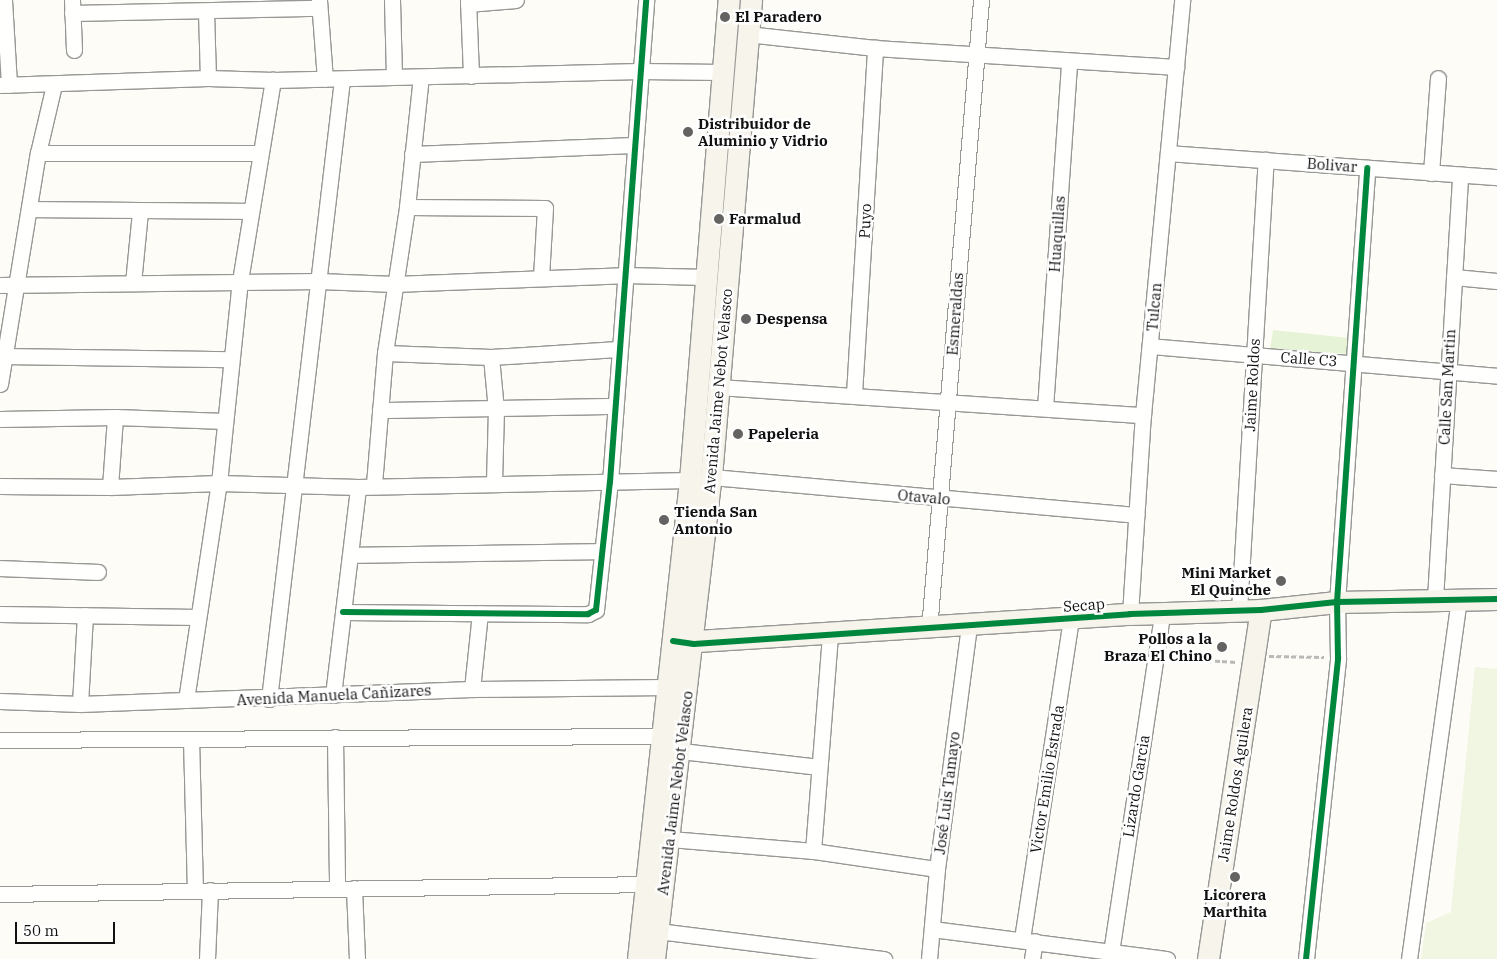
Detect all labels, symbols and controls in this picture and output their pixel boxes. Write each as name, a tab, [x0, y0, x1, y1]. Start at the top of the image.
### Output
place label: El Paradero	[735, 8, 822, 26]
marker: El Paradero	[719, 11, 731, 23]
place label: Distribuidor de Aluminio y Vidrio	[698, 114, 828, 149]
marker: Distribuidor de Aluminio y Vidrio	[682, 126, 694, 138]
street label: Bolivar	[1306, 154, 1358, 176]
street label: Huaquillas	[1045, 195, 1069, 273]
street label: Puyo	[855, 203, 875, 239]
place label: Farmalud	[729, 210, 801, 228]
marker: Farmalud	[713, 213, 725, 225]
street label: Esmeraldas	[943, 272, 967, 356]
street label: Tulcan	[1143, 282, 1165, 332]
street label: Avenida Jaime Nebot Velasco	[700, 288, 736, 494]
place label: Despensa	[756, 310, 828, 328]
marker: Despensa	[740, 313, 752, 325]
street label: Calle San Martin	[1435, 329, 1459, 445]
street label: Jaime Roldos	[1241, 338, 1263, 432]
street label: Calle C3	[1280, 348, 1338, 370]
place label: Papeleria	[748, 425, 819, 443]
marker: Papeleria	[732, 428, 744, 440]
street label: Otavalo	[897, 486, 951, 508]
place label: Tienda San Antonio	[674, 502, 758, 537]
marker: Tienda San Antonio	[658, 514, 670, 526]
place label: Mini Market El Quinche	[1182, 563, 1271, 598]
marker: Mini Market El Quinche	[1275, 575, 1287, 587]
street label: Secap	[1062, 595, 1106, 615]
place label: Pollos a la Braza El Chino	[1104, 629, 1212, 664]
marker: Pollos a la Braza El Chino	[1216, 641, 1228, 653]
street label: Avenida Manuela Cañizares	[236, 681, 432, 709]
street label: Avenida Jaime Nebot Velasco	[654, 690, 696, 896]
street label: Victor Emilio Estrada	[1026, 703, 1068, 855]
street label: Jaime Roldos Aguilera	[1214, 705, 1256, 863]
street label: José Luis Tamayo	[931, 731, 963, 855]
street label: Lizardo Garcia	[1119, 733, 1153, 839]
marker: Licorera Marthita	[1229, 871, 1241, 883]
place label: Licorera Marthita	[1203, 885, 1267, 920]
scale bar	[18, 912, 118, 944]
text: 50 m	[23, 921, 59, 940]

